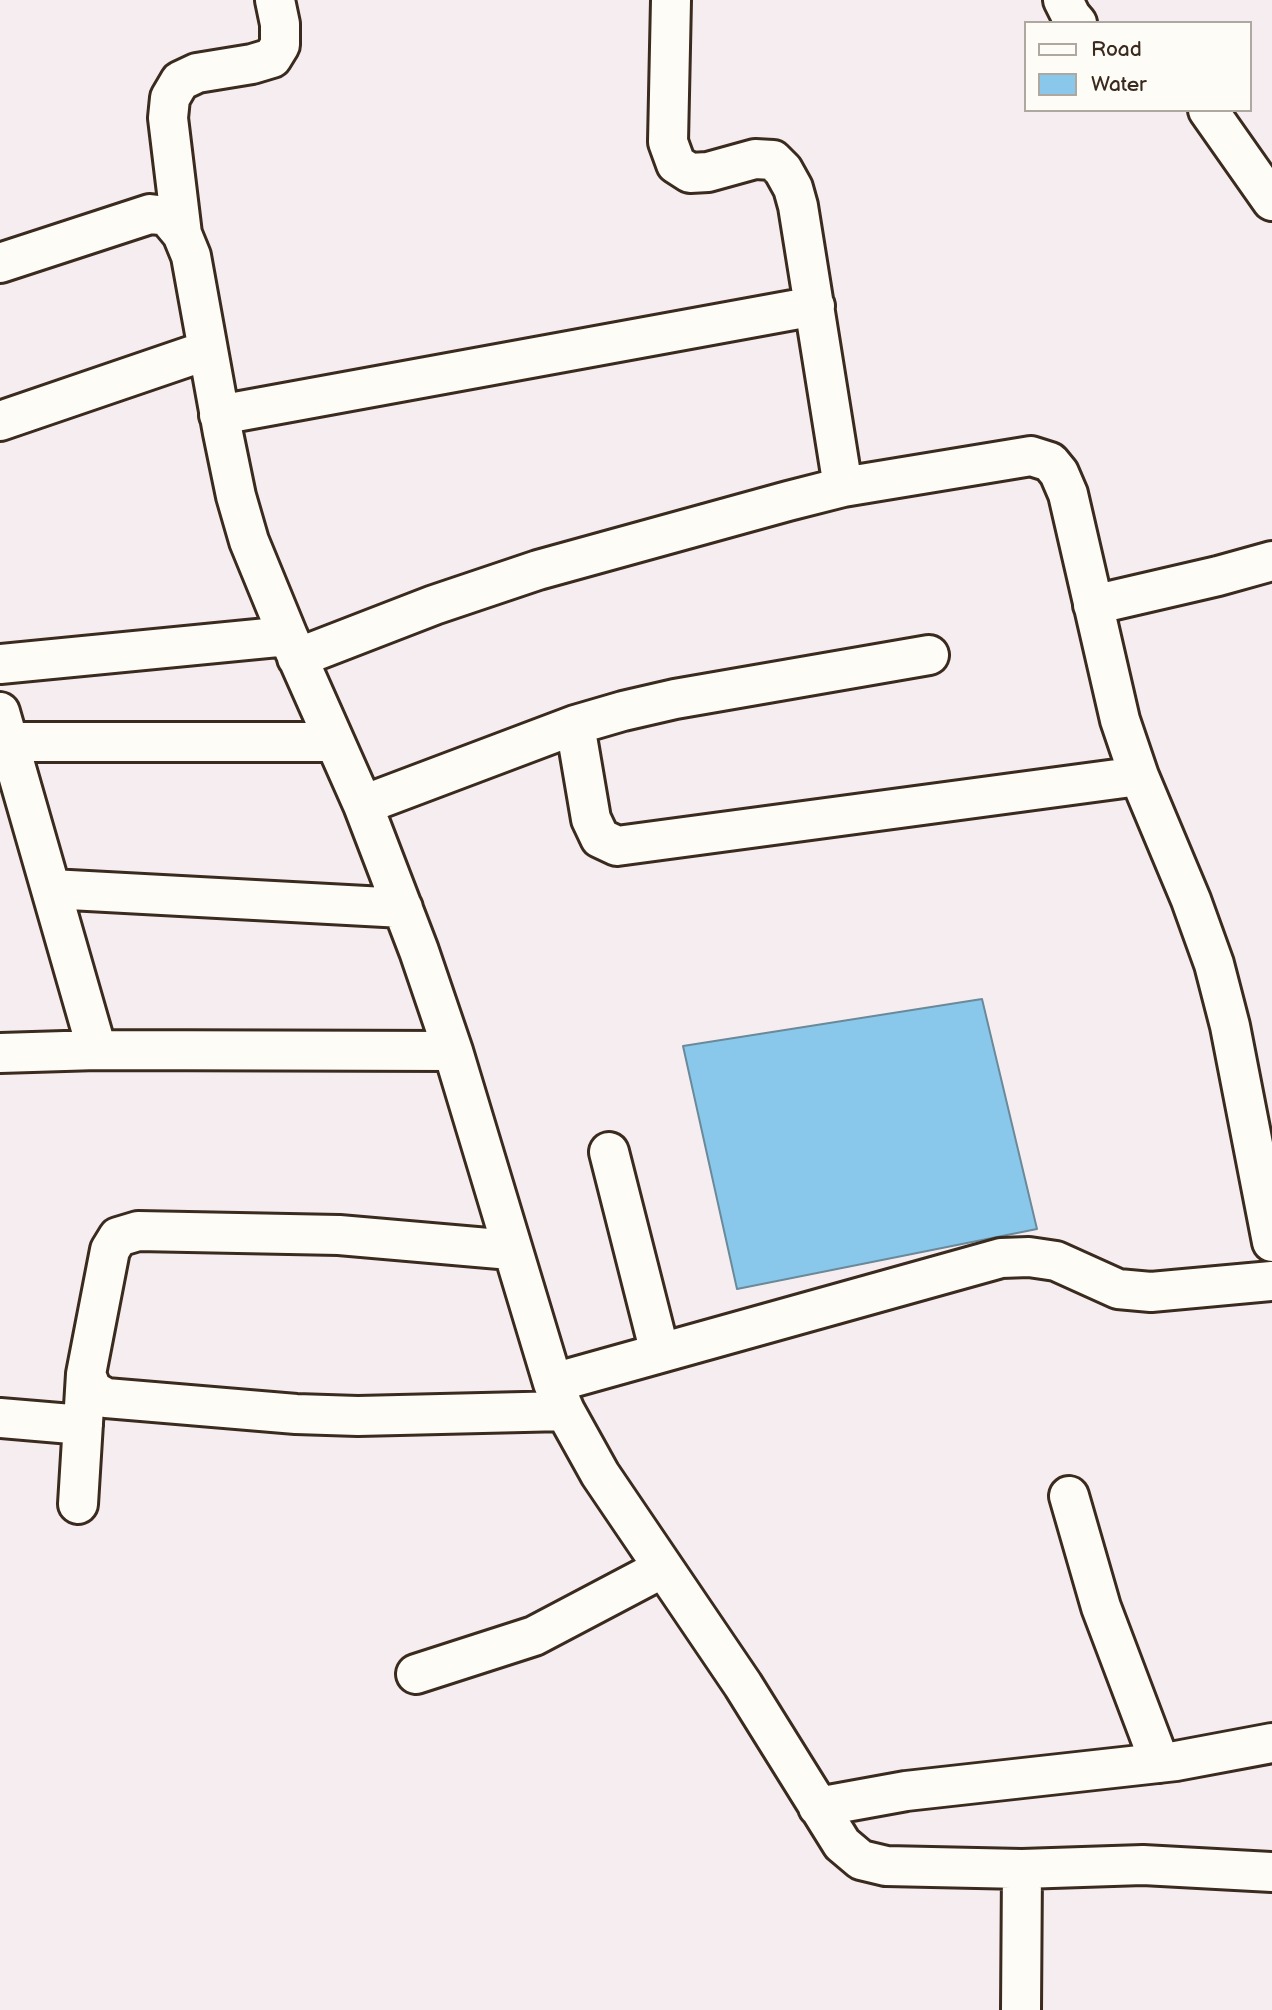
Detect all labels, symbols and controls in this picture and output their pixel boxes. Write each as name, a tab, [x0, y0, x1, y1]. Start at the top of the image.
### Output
legend	[1024, 21, 1251, 112]
text: Road	[1091, 37, 1142, 62]
text: Water	[1091, 72, 1147, 97]

